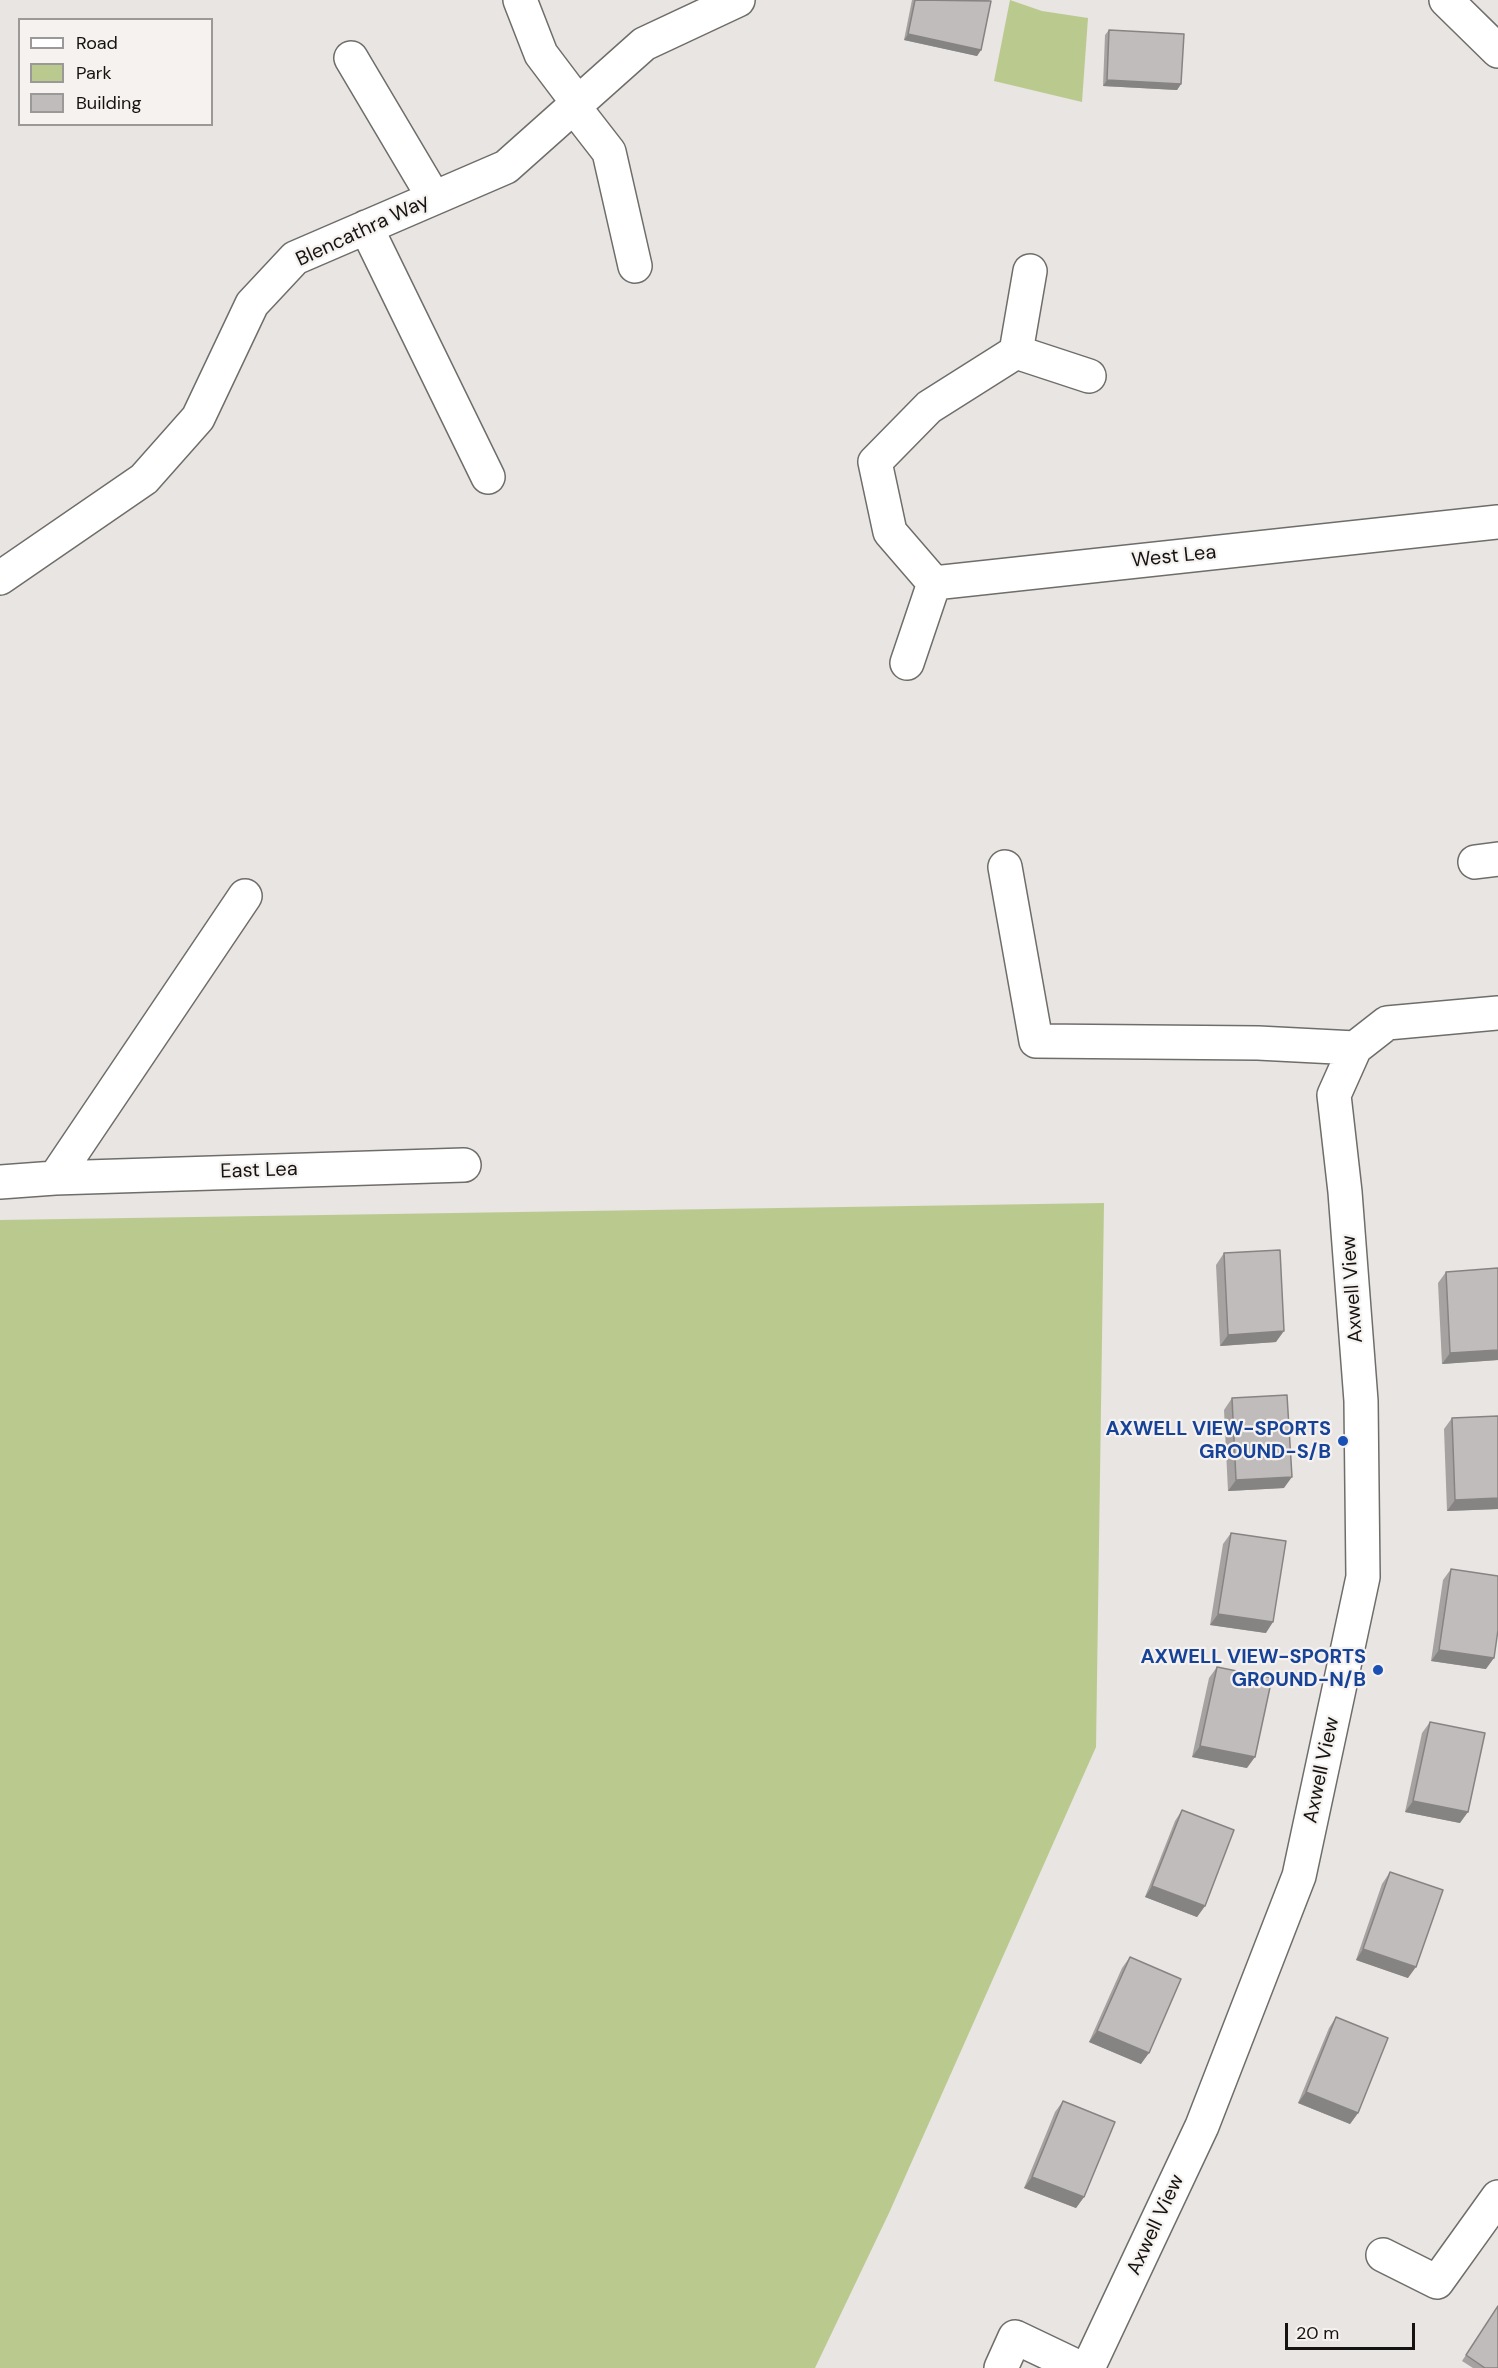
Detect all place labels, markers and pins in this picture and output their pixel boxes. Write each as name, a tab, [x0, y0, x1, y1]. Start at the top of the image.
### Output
place label: AXWELL VIEW-SPORTS GROUND-S/B	[1105, 1418, 1331, 1465]
marker: AXWELL VIEW-SPORTS GROUND-S/B	[1336, 1434, 1350, 1448]
place label: AXWELL VIEW-SPORTS GROUND-N/B	[1140, 1646, 1366, 1693]
marker: AXWELL VIEW-SPORTS GROUND-N/B	[1371, 1663, 1385, 1677]

